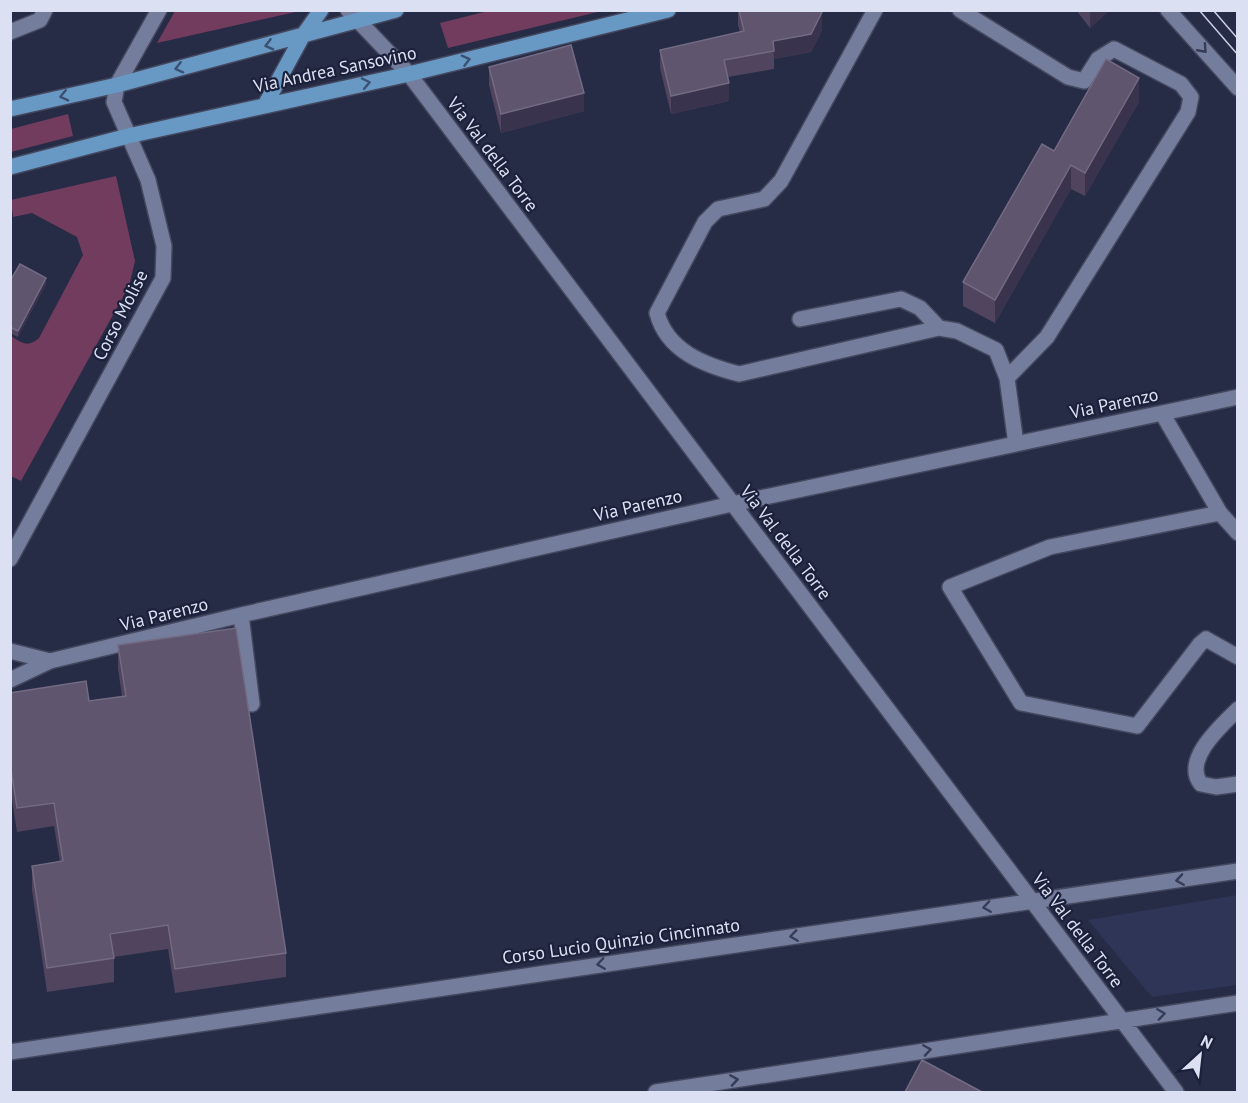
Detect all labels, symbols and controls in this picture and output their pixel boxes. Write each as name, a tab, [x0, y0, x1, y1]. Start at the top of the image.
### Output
one-way arrow	[264, 38, 274, 51]
street label: Via Andrea Sansovino	[251, 41, 418, 98]
one-way arrow	[1196, 42, 1207, 53]
one-way arrow	[461, 54, 471, 67]
one-way arrow	[174, 61, 184, 74]
one-way arrow	[361, 78, 371, 91]
one-way arrow	[59, 89, 69, 102]
street label: Via Val della Torre	[442, 91, 544, 216]
street label: Corso Molise	[87, 266, 153, 364]
street label: Via Parenzo	[1067, 382, 1160, 424]
street label: Via Val della Torre	[735, 479, 837, 604]
street label: Via Parenzo	[591, 484, 684, 527]
street label: Via Parenzo	[117, 592, 210, 636]
street label: Via Val della Torre	[1027, 867, 1129, 992]
one-way arrow	[1175, 873, 1184, 885]
one-way arrow	[982, 900, 991, 912]
street label: Corso Lucio Quinzio Cincinnato	[501, 913, 741, 969]
one-way arrow	[789, 929, 798, 941]
one-way arrow	[596, 958, 605, 970]
one-way arrow	[1156, 1008, 1166, 1020]
north arrow	[1170, 1025, 1230, 1085]
text: N	[1198, 1030, 1216, 1053]
one-way arrow	[922, 1044, 931, 1056]
one-way arrow	[729, 1074, 739, 1087]

